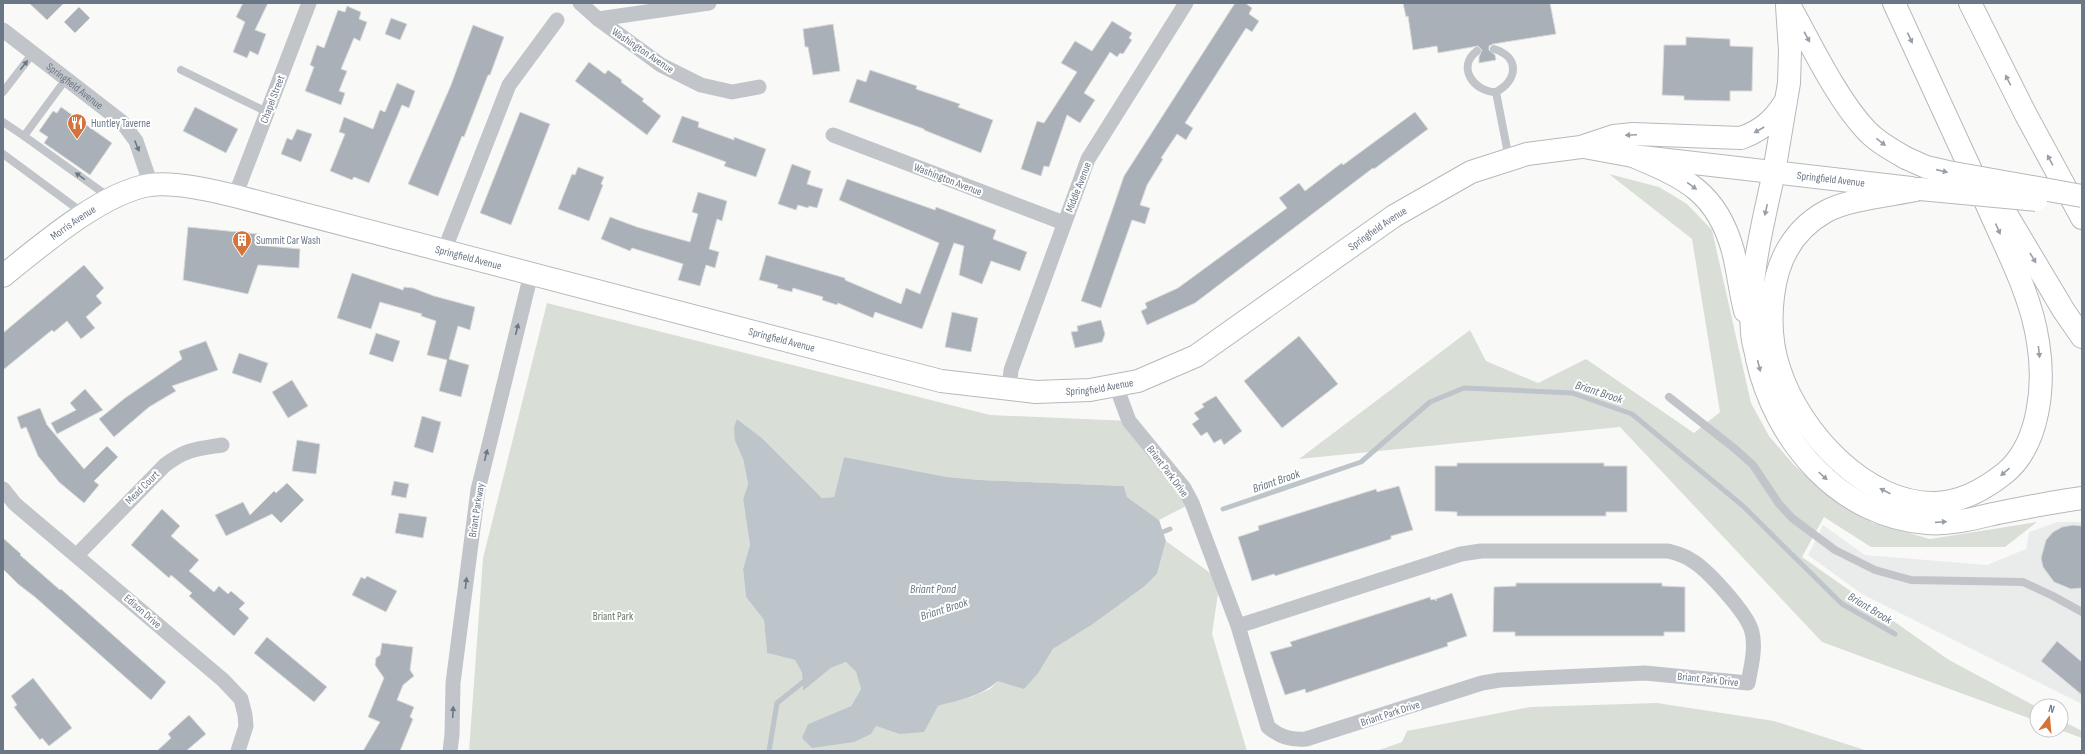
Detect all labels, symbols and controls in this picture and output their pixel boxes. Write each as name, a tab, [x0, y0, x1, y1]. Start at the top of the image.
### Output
street label: Washington Avenue	[609, 25, 676, 76]
one-way arrow	[1804, 31, 1811, 43]
one-way arrow	[1907, 33, 1913, 44]
one-way arrow	[19, 60, 28, 71]
street label: Springfield Avenue	[44, 60, 106, 112]
street label: Chapel Street	[257, 73, 288, 125]
one-way arrow	[2005, 75, 2011, 86]
restaurant icon: Huntley Taverne	[66, 112, 88, 140]
place label: Huntley Taverne	[91, 117, 151, 130]
one-way arrow	[1753, 126, 1765, 133]
one-way arrow	[1625, 131, 1637, 138]
one-way arrow	[1876, 138, 1887, 147]
one-way arrow	[135, 140, 141, 152]
one-way arrow	[2046, 154, 2053, 165]
street label: Washington Avenue	[912, 160, 984, 198]
street label: Middle Avenue	[1063, 160, 1094, 214]
one-way arrow	[1937, 168, 1949, 174]
street label: Springfield Avenue	[1796, 169, 1865, 190]
one-way arrow	[74, 172, 85, 180]
one-way arrow	[1687, 182, 1698, 190]
street label: Morris Avenue	[48, 203, 98, 243]
street label: Springfield Avenue	[1346, 204, 1409, 253]
one-way arrow	[1762, 204, 1768, 216]
one-way arrow	[1995, 224, 2001, 235]
building icon: Summit Car Wash	[231, 229, 253, 257]
place label: Summit Car Wash	[256, 234, 321, 247]
street label: Springfield Avenue	[434, 243, 503, 273]
one-way arrow	[2029, 252, 2036, 264]
one-way arrow	[515, 322, 521, 335]
street label: Springfield Avenue	[747, 325, 816, 355]
one-way arrow	[2036, 346, 2043, 358]
one-way arrow	[1756, 360, 1762, 372]
street label: Springfield Avenue	[1066, 376, 1134, 398]
water label: Briant Brook	[1573, 378, 1625, 407]
street label: Briant Park Drive	[1144, 443, 1191, 500]
one-way arrow	[484, 449, 490, 461]
water label: Briant Brook	[1251, 466, 1302, 497]
street label: Mead Court	[123, 467, 162, 507]
one-way arrow	[2000, 468, 2011, 477]
one-way arrow	[1818, 472, 1829, 481]
street label: Briant Parkway	[466, 481, 487, 538]
one-way arrow	[1879, 488, 1891, 494]
one-way arrow	[1935, 519, 1947, 526]
one-way arrow	[463, 577, 469, 589]
water label: Briant Pond	[910, 582, 957, 597]
water label: Briant Brook	[1845, 589, 1895, 628]
street label: Edison Drive	[121, 592, 164, 631]
water label: Briant Brook	[919, 595, 970, 624]
park label: Briant Park	[593, 610, 634, 623]
street label: Briant Park Drive	[1677, 670, 1739, 689]
street label: Briant Park Drive	[1359, 698, 1421, 729]
north arrow	[2029, 698, 2069, 738]
text: N	[2047, 702, 2056, 716]
one-way arrow	[450, 705, 456, 718]

